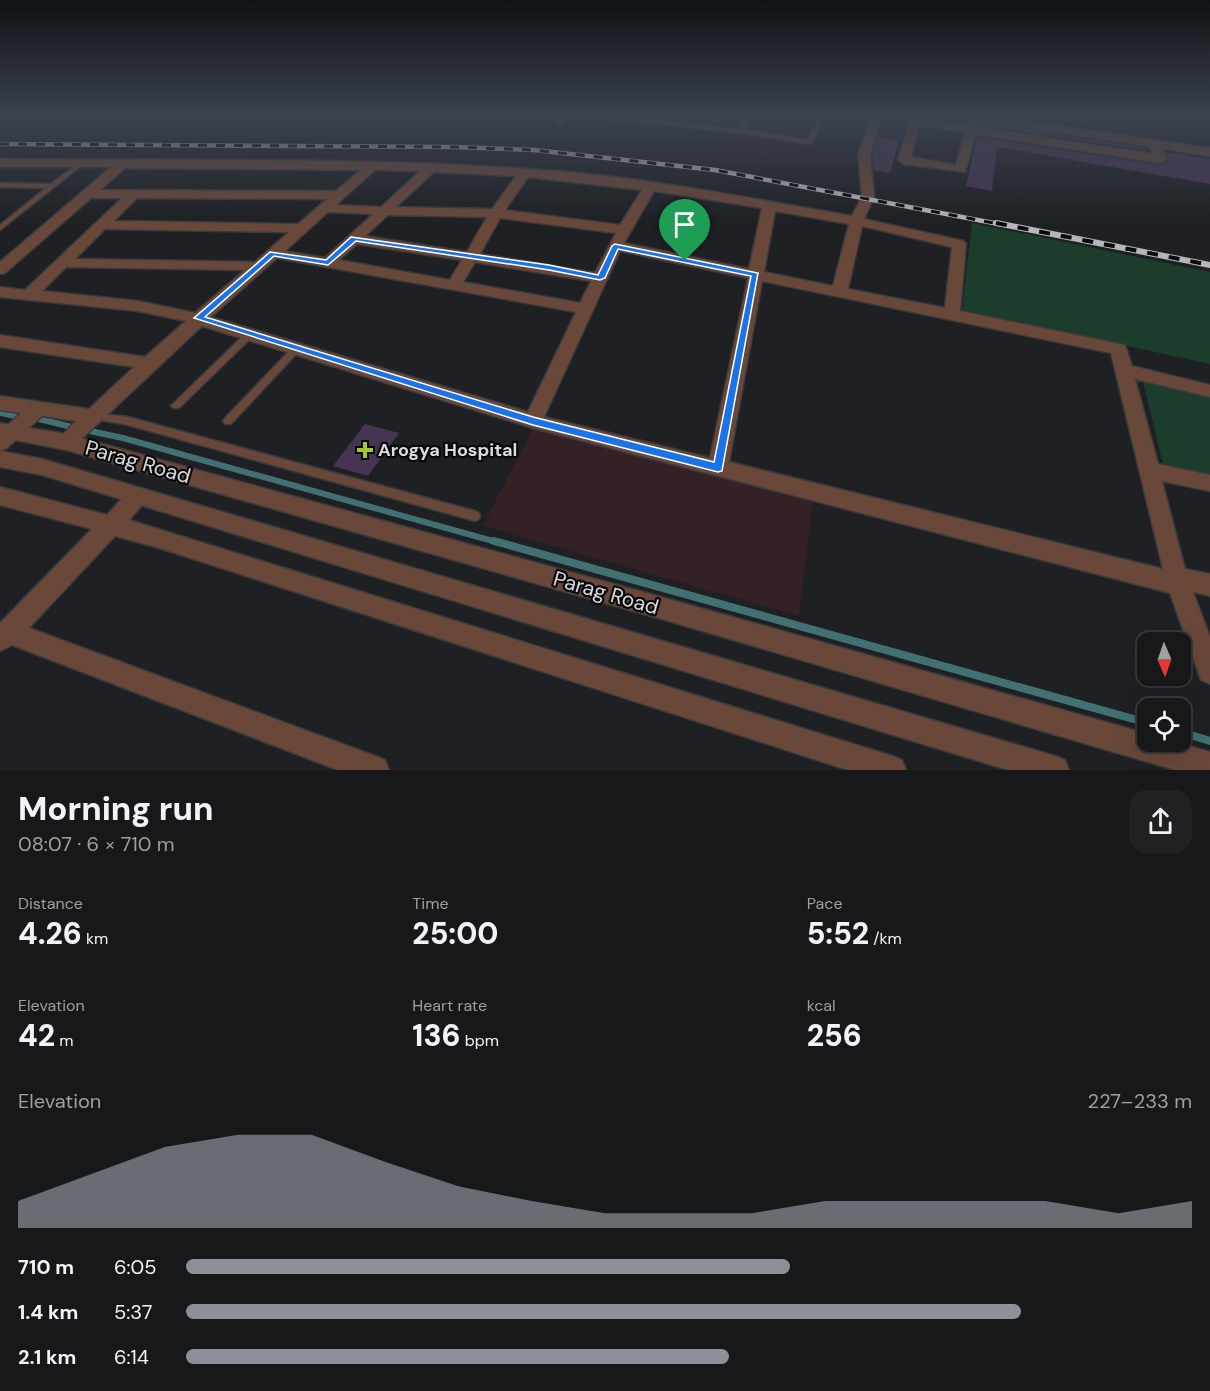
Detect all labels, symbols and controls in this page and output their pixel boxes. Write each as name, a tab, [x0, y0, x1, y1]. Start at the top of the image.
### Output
pin	[659, 199, 710, 261]
icon: arrive	[668, 208, 701, 241]
street label: Parag Road	[82, 434, 194, 490]
place label: Arogya Hospital	[378, 438, 517, 462]
marker: Arogya Hospital	[356, 441, 374, 459]
street label: Parag Road	[550, 565, 662, 621]
north arrow	[1137, 632, 1191, 686]
map controls	[1137, 632, 1191, 752]
button: locate	[1137, 698, 1191, 752]
text: Morning run	[18, 787, 213, 830]
button: share	[1129, 790, 1192, 853]
text: 08:07 · 6 × 710 m	[18, 831, 175, 857]
text: Distance	[18, 893, 83, 914]
text: Time	[412, 893, 449, 914]
text: Pace	[807, 893, 843, 914]
text: 4.26	[18, 914, 82, 953]
text: 25:00	[412, 914, 499, 953]
text: 5:52	[807, 914, 869, 953]
text: km	[82, 928, 108, 949]
text: /km	[869, 928, 902, 949]
text: Elevation	[18, 995, 85, 1016]
text: Heart rate	[412, 995, 487, 1016]
text: kcal	[807, 995, 836, 1016]
text: 42	[18, 1016, 55, 1055]
text: 136	[412, 1016, 461, 1055]
text: 256	[807, 1016, 862, 1055]
text: m	[55, 1030, 74, 1051]
text: bpm	[461, 1030, 499, 1051]
text: Elevation	[18, 1088, 101, 1114]
text: 227–233 m	[1088, 1088, 1192, 1114]
text: 710 m	[18, 1254, 74, 1280]
text: 6:05	[114, 1254, 156, 1280]
text: 1.4 km	[18, 1299, 78, 1325]
text: 5:37	[114, 1299, 152, 1325]
text: 2.1 km	[18, 1344, 76, 1370]
text: 6:14	[114, 1344, 149, 1370]

